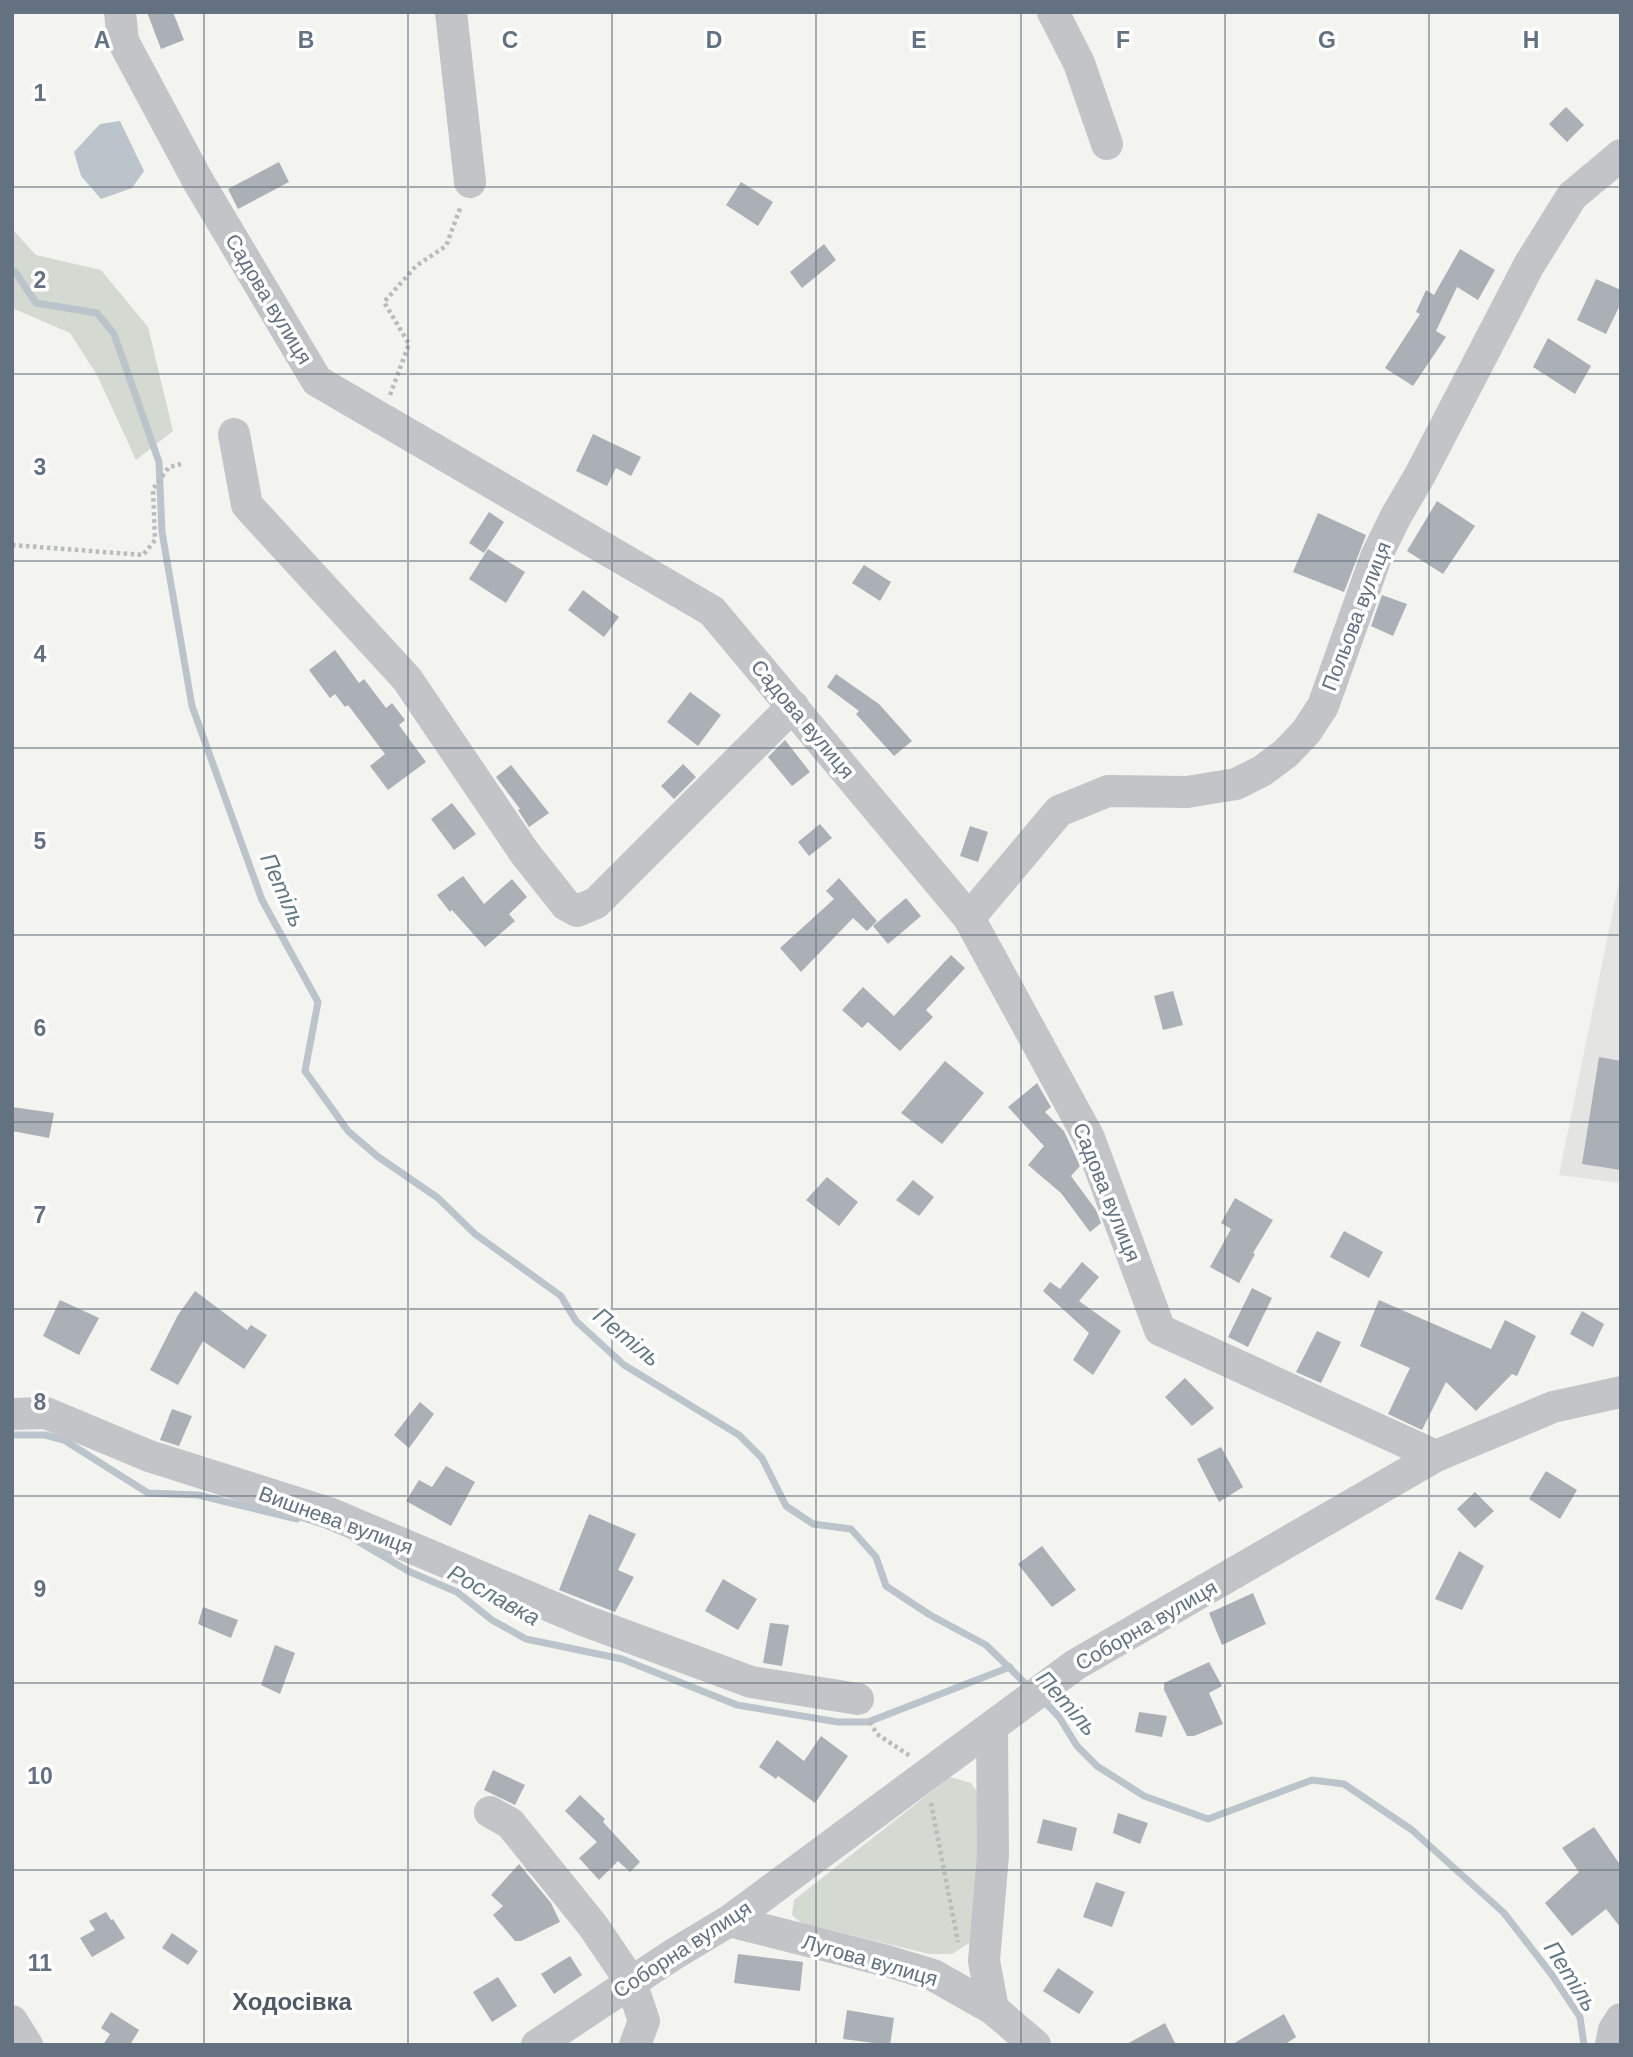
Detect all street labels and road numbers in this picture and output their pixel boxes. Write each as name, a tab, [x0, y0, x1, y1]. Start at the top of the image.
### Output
street label: Садова вулиця	[221, 230, 317, 368]
street label: Польова вулиця	[1317, 538, 1395, 694]
street label: Садова вулиця	[747, 655, 859, 783]
street label: Садова вулиця	[1069, 1119, 1145, 1265]
street label: Вишнева вулиця	[256, 1481, 416, 1559]
street label: Соборна вулиця	[1071, 1575, 1221, 1675]
street label: Соборна вулиця	[609, 1896, 755, 2002]
street label: Лугова вулиця	[800, 1930, 940, 1990]

